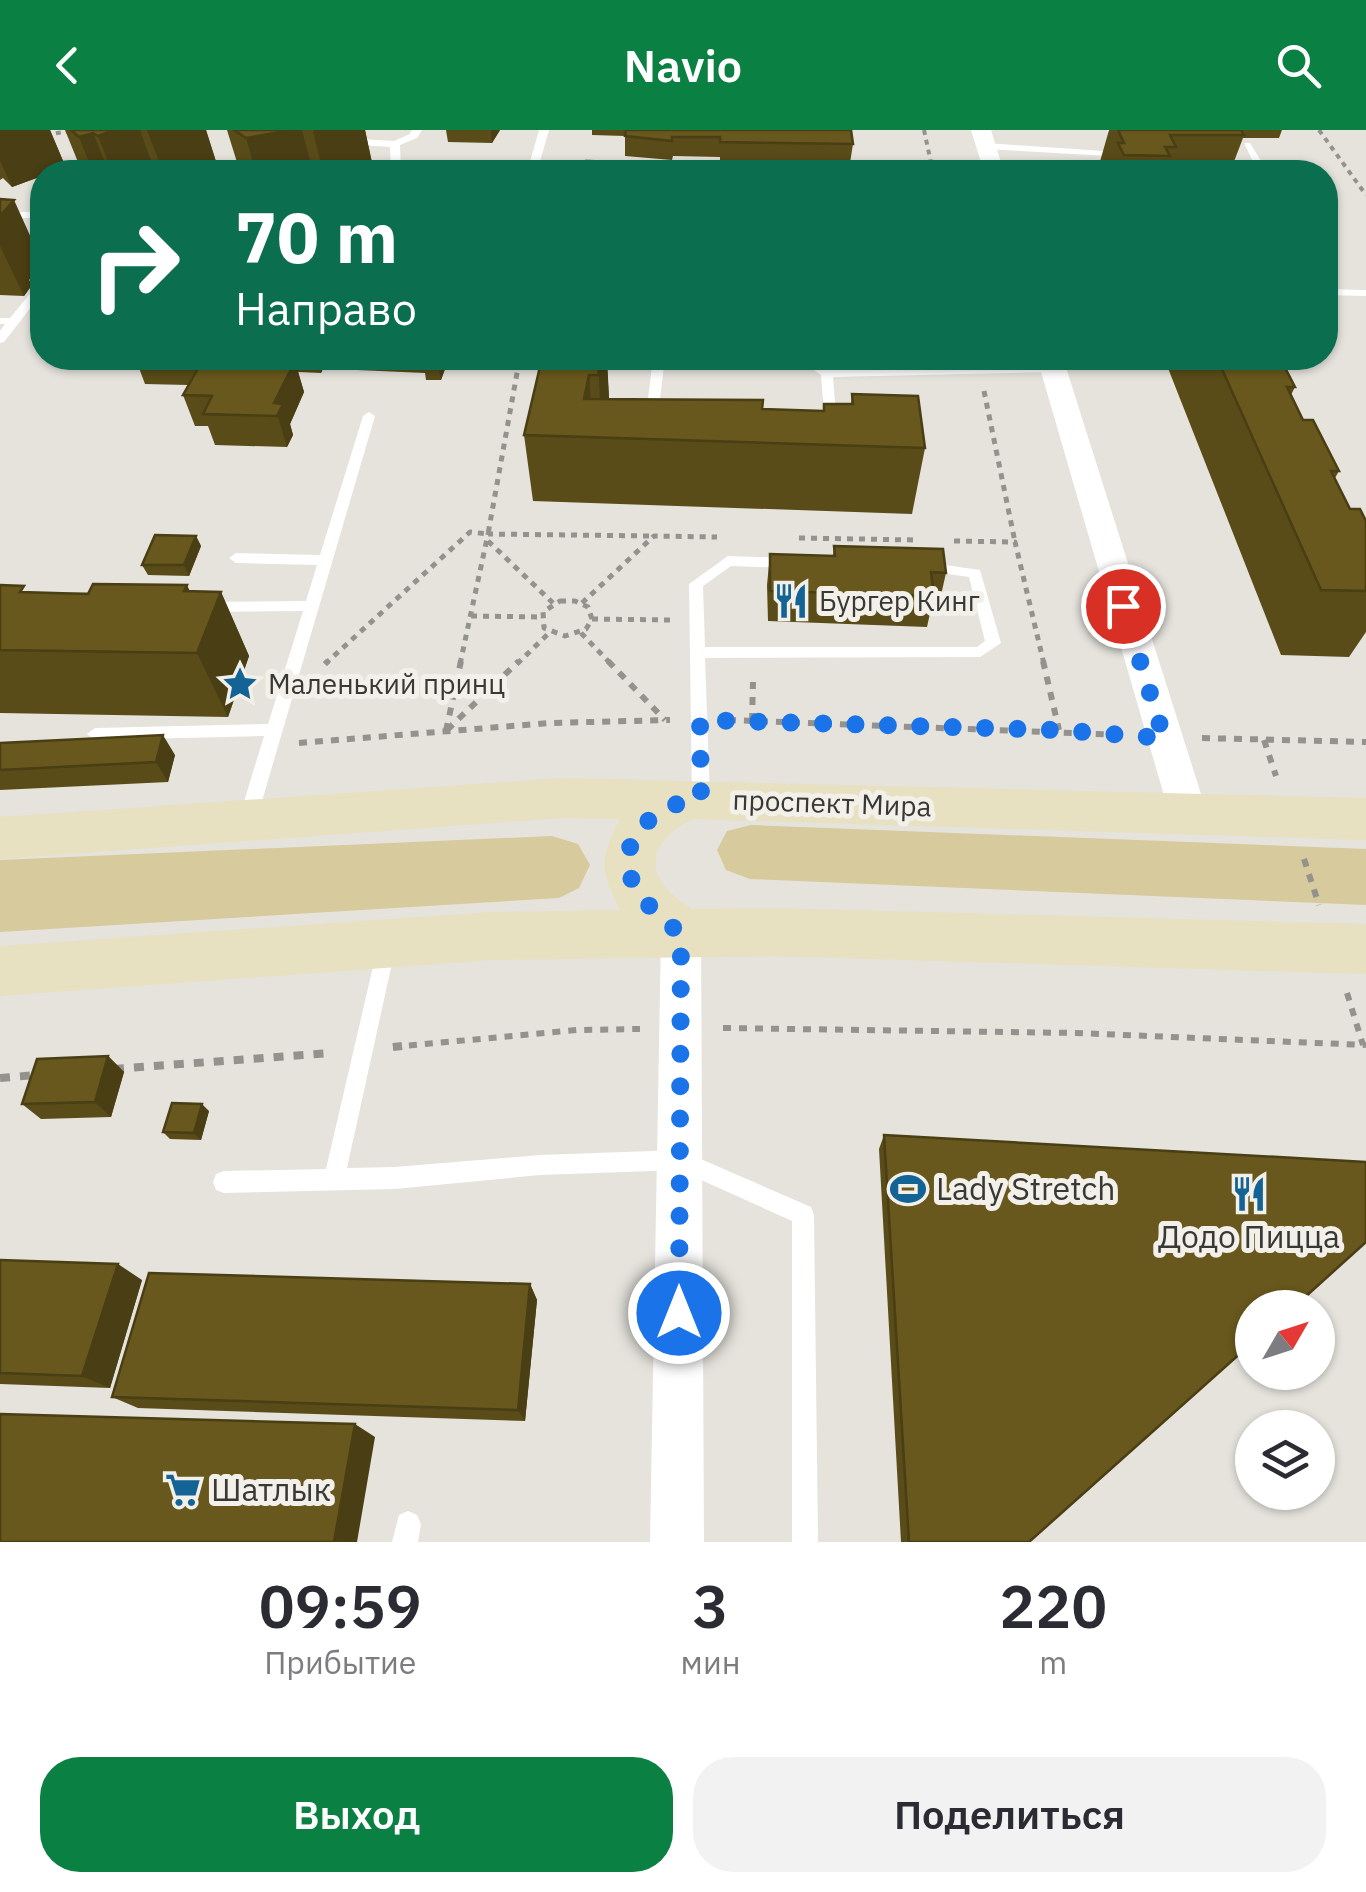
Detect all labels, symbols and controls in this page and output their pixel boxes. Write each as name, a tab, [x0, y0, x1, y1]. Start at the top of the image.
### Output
text: Navio	[624, 36, 742, 94]
icon: back	[40, 38, 95, 93]
icon: search	[1271, 38, 1326, 93]
text: 70 m	[235, 191, 398, 282]
icon: right	[70, 200, 200, 330]
text: Направо	[235, 279, 417, 337]
pin	[1081, 564, 1166, 649]
icon: arrive	[1096, 579, 1151, 634]
restaurant icon: Бургер Кинг	[772, 582, 810, 620]
place label: Бургер Кинг	[819, 582, 980, 619]
place icon: Маленький принц	[221, 665, 259, 703]
place label: Маленький принц	[268, 665, 505, 702]
street label: проспект Мира	[732, 781, 932, 824]
place label: Lady Stretch	[936, 1167, 1116, 1209]
sports icon: Lady Stretch	[889, 1170, 927, 1208]
restaurant icon: Додо Пицца	[1230, 1175, 1268, 1213]
place label: Додо Пицца	[1158, 1215, 1340, 1257]
position arrow	[627, 1261, 731, 1365]
north arrow	[1235, 1290, 1335, 1390]
map controls	[1235, 1290, 1335, 1510]
button: layers	[1235, 1410, 1335, 1510]
place label: Шатлык	[211, 1468, 331, 1510]
supermarket icon: Шатлык	[164, 1471, 202, 1509]
text: 09:59	[259, 1566, 422, 1645]
text: 3	[693, 1566, 729, 1645]
text: 220	[999, 1566, 1107, 1645]
text: Прибытие	[264, 1641, 416, 1683]
text: мин	[681, 1641, 741, 1683]
text: m	[1039, 1641, 1067, 1683]
button: Выход	[40, 1757, 673, 1872]
button: Поделиться	[693, 1757, 1326, 1872]

